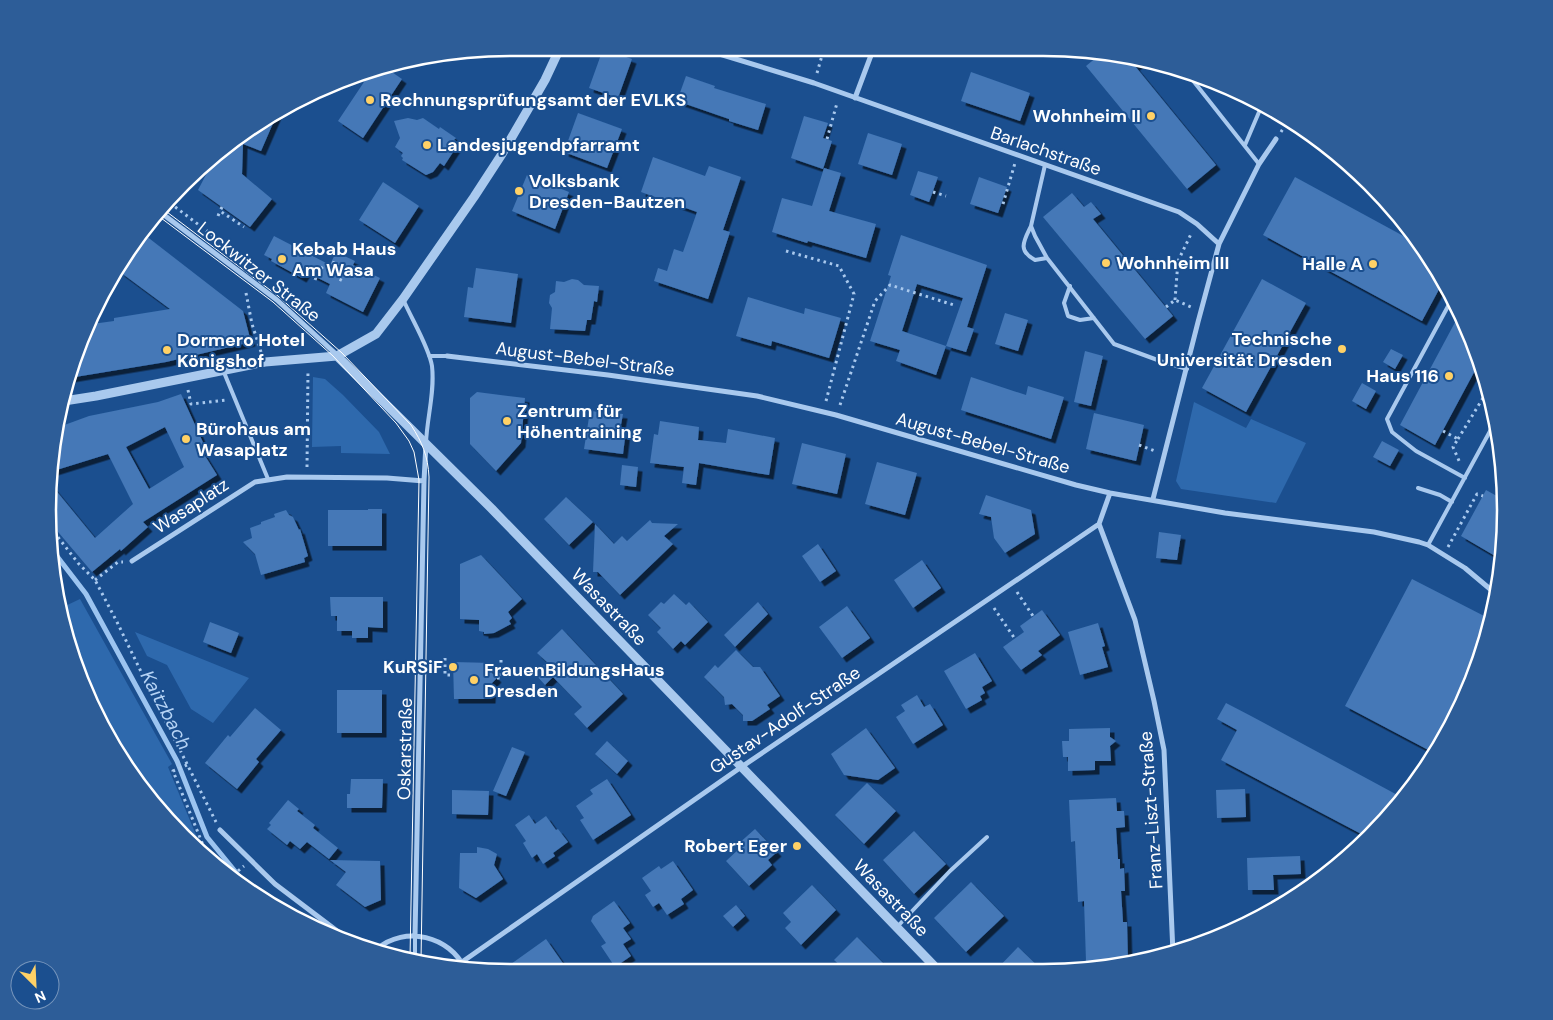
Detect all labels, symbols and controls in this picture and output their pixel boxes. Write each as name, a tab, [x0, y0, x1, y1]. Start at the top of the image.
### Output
place label: Rechnungsprüfungsamt der EVLKS	[380, 88, 686, 112]
marker: Rechnungsprüfungsamt der EVLKS	[364, 94, 376, 106]
place label: Wohnheim II	[1033, 104, 1141, 128]
marker: Wohnheim II	[1145, 110, 1157, 122]
street label: Barlachstraße	[987, 121, 1105, 181]
place label: Landesjugendpfarramt	[437, 133, 640, 157]
marker: Landesjugendpfarramt	[421, 139, 433, 151]
place label: Volksbank Dresden-Bautzen	[529, 169, 685, 214]
marker: Volksbank Dresden-Bautzen	[513, 185, 525, 197]
street label: Lockwitzer Straße	[193, 216, 325, 328]
place label: Kebab Haus Am Wasa	[292, 237, 396, 282]
place label: Wohnheim III	[1116, 251, 1229, 275]
place label: Halle A	[1302, 252, 1363, 276]
marker: Kebab Haus Am Wasa	[276, 253, 288, 265]
marker: Wohnheim III	[1100, 257, 1112, 269]
marker: Halle A	[1367, 258, 1379, 270]
place label: Technische Universität Dresden	[1157, 327, 1332, 372]
place label: Dormero Hotel Königshof	[177, 328, 305, 373]
street label: August-Bebel-Straße	[494, 336, 676, 382]
marker: Technische Universität Dresden	[1336, 343, 1348, 355]
marker: Dormero Hotel Königshof	[161, 344, 173, 356]
place label: Haus 116	[1366, 364, 1439, 388]
marker: Haus 116	[1443, 370, 1455, 382]
place label: Zentrum für Höhentraining	[517, 399, 642, 444]
street label: August-Bebel-Straße	[893, 407, 1073, 479]
marker: Zentrum für Höhentraining	[501, 415, 513, 427]
place label: Bürohaus am Wasaplatz	[196, 417, 311, 462]
marker: Bürohaus am Wasaplatz	[180, 433, 192, 445]
street label: Wasaplatz	[149, 473, 233, 539]
street label: Wasastraße	[566, 563, 652, 651]
place label: KuRSiF	[383, 655, 443, 679]
place label: FrauenBildungsHaus Dresden	[484, 658, 665, 703]
marker: KuRSiF	[447, 661, 459, 673]
street label: Gustav-Adolf-Straße	[705, 661, 865, 779]
water label: Kaitzbach	[135, 666, 197, 754]
marker: FrauenBildungsHaus Dresden	[468, 674, 480, 686]
street label: Oskarstraße	[392, 698, 418, 800]
street label: Franz-Liszt-Straße	[1134, 730, 1168, 890]
place label: Robert Eger	[684, 834, 787, 858]
marker: Robert Eger	[791, 840, 803, 852]
street label: Wasastraße	[848, 854, 934, 942]
north arrow	[10, 960, 60, 1010]
text: N	[32, 987, 49, 1007]

